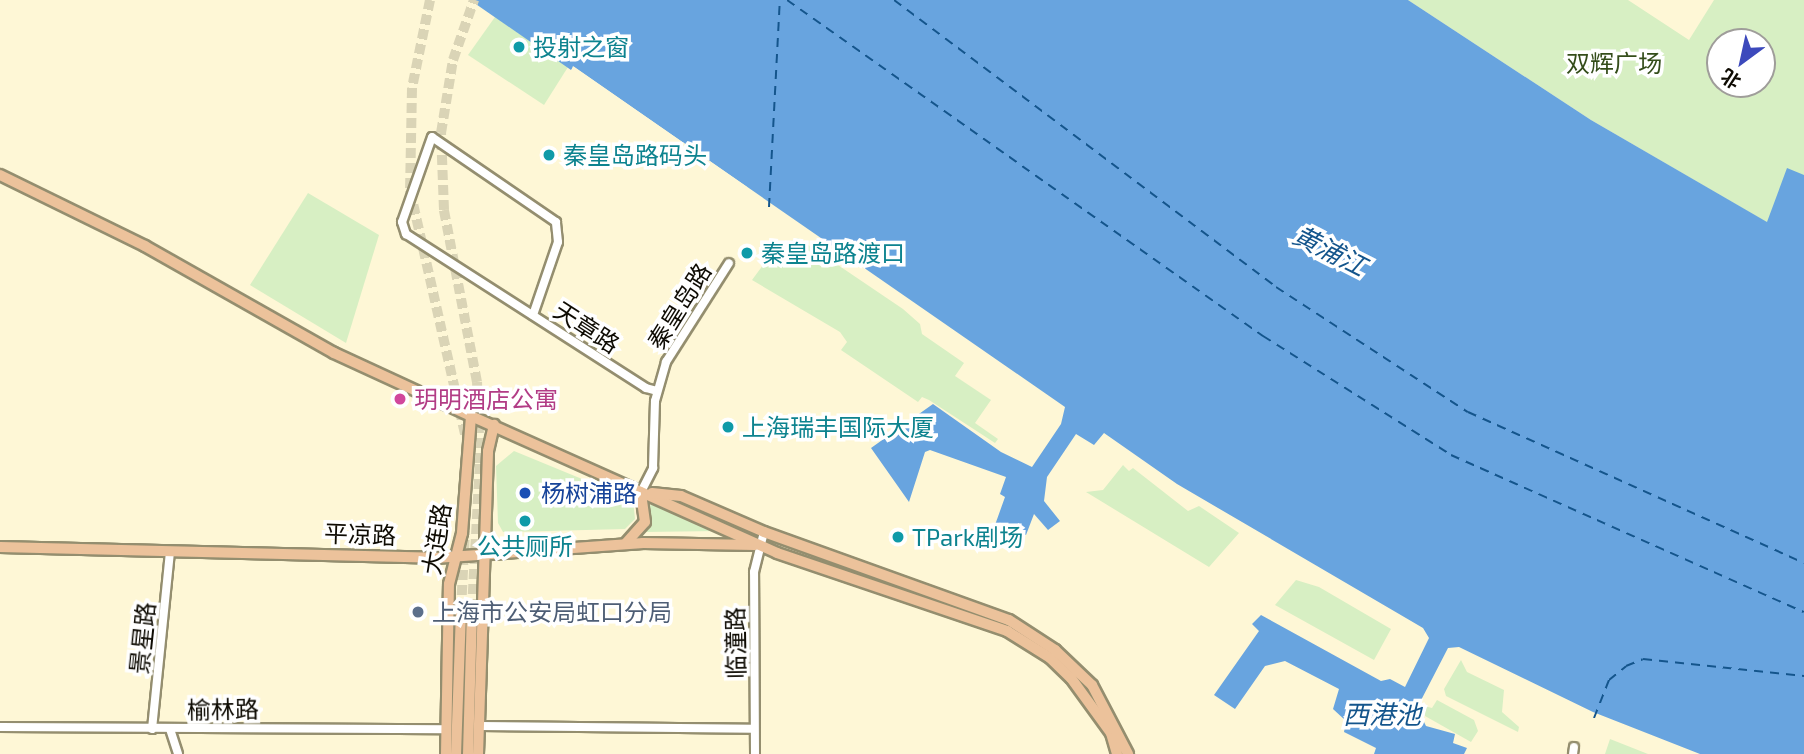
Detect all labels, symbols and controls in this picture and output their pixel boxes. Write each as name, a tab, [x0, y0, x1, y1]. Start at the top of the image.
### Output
north arrow	[1706, 28, 1776, 98]
place label: 投射之窗	[533, 33, 629, 61]
marker: 投射之窗	[511, 39, 527, 55]
park label: 双辉广场	[1566, 49, 1662, 77]
text: 北	[1716, 65, 1745, 94]
place label: 秦皇岛路码头	[563, 141, 707, 169]
marker: 秦皇岛路码头	[541, 147, 557, 163]
water label: 黄浦江	[1288, 218, 1372, 282]
place label: 秦皇岛路渡口	[761, 239, 905, 267]
marker: 秦皇岛路渡口	[739, 245, 755, 261]
street label: 秦皇岛路	[641, 258, 717, 354]
street label: 天章路	[549, 295, 625, 359]
place label: 玥明酒店公寓	[414, 385, 558, 413]
marker: 玥明酒店公寓	[392, 391, 408, 407]
place label: 上海瑞丰国际大厦	[742, 413, 934, 441]
marker: 上海瑞丰国际大厦	[720, 419, 736, 435]
place label: 杨树浦路	[541, 479, 637, 507]
marker: 杨树浦路	[515, 483, 535, 503]
street label: 大连路	[416, 501, 456, 577]
marker: 公共厕所	[517, 513, 533, 529]
street label: 平凉路	[324, 518, 396, 550]
place label: TPark剧场	[912, 523, 1023, 551]
marker: TPark剧场	[890, 529, 906, 545]
place label: 公共厕所	[477, 532, 573, 560]
place label: 上海市公安局虹口分局	[432, 598, 672, 626]
street label: 景星路	[124, 601, 160, 675]
marker: 上海市公安局虹口分局	[410, 604, 426, 620]
street label: 临潼路	[720, 607, 750, 679]
street label: 榆林路	[187, 694, 259, 724]
water label: 西港池	[1343, 698, 1421, 730]

